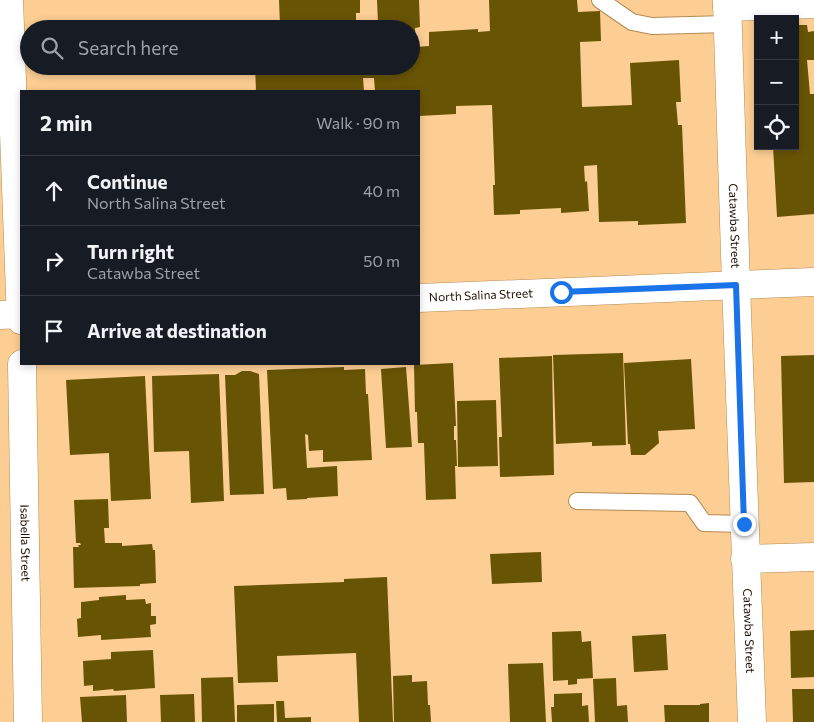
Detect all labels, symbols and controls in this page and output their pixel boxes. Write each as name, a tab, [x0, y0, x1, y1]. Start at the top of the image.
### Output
map controls	[754, 15, 799, 150]
button: +	[754, 15, 799, 60]
search box	[20, 20, 420, 75]
icon: search	[38, 34, 66, 62]
text: Search here	[78, 36, 178, 59]
button: −	[754, 60, 799, 105]
button: locate	[754, 105, 799, 150]
text: 2 min	[40, 110, 92, 135]
text: Walk · 90 m	[316, 113, 400, 132]
text: Continue	[87, 170, 167, 193]
icon: ahead	[40, 177, 68, 205]
text: 40 m	[363, 181, 400, 200]
street label: Catawba Street	[727, 183, 743, 269]
text: North Salina Street	[87, 193, 226, 212]
text: Turn right	[87, 240, 174, 263]
icon: right	[40, 247, 68, 275]
text: 50 m	[363, 251, 400, 270]
text: Catawba Street	[87, 263, 200, 282]
route start	[550, 281, 573, 304]
street label: North Salina Street	[429, 285, 533, 304]
icon: arrive	[40, 317, 68, 345]
text: Arrive at destination	[87, 319, 267, 342]
street label: Isabella Street	[18, 504, 34, 582]
route end	[733, 513, 756, 536]
street label: Catawba Street	[741, 588, 758, 673]

